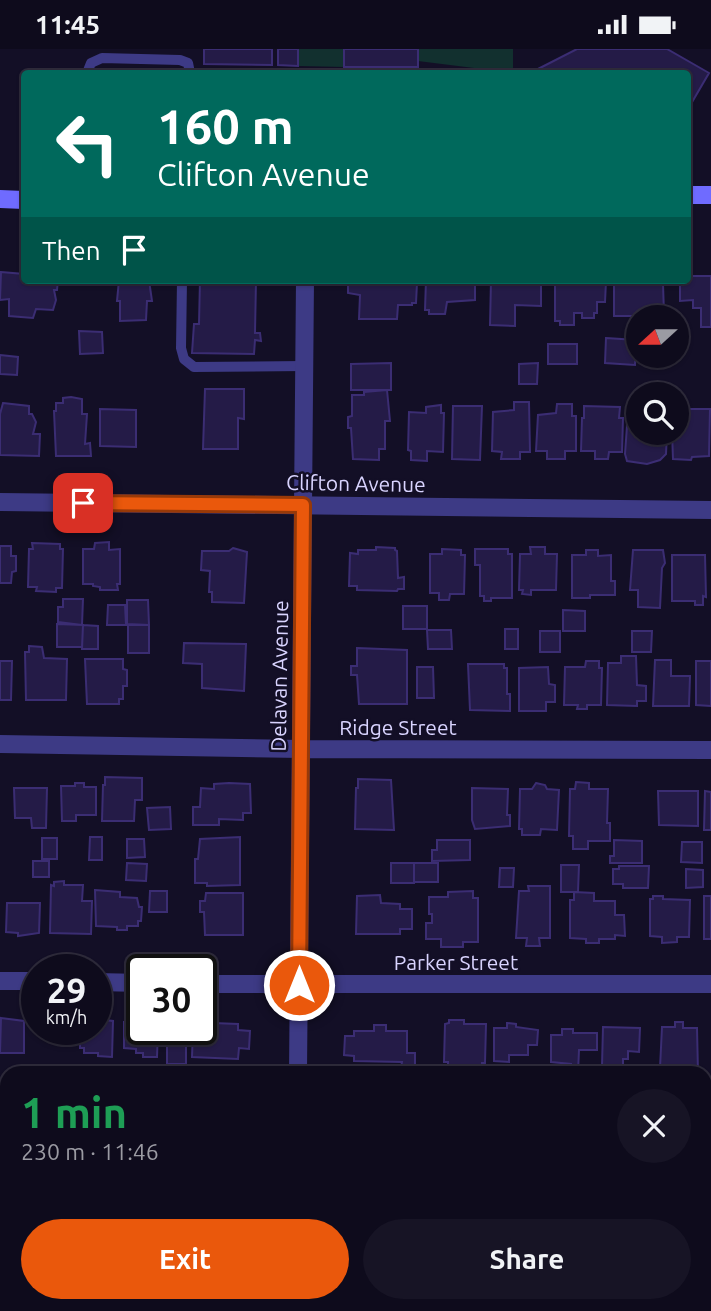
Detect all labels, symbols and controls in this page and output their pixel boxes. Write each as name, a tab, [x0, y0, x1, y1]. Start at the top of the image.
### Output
text: 11:45	[35, 10, 100, 39]
icon: left	[42, 98, 133, 189]
text: 160 m	[157, 98, 294, 153]
text: Clifton Avenue	[157, 156, 370, 192]
icon: arrive	[115, 231, 153, 269]
text: Then	[42, 236, 101, 265]
north arrow	[626, 305, 690, 367]
map controls	[626, 305, 689, 445]
button: search	[626, 382, 689, 445]
street label: Clifton Avenue	[286, 470, 426, 496]
pin	[53, 473, 113, 533]
icon: arrive	[64, 484, 102, 522]
street label: Delavan Avenue	[266, 600, 292, 752]
street label: Ridge Street	[339, 715, 457, 739]
position arrow	[262, 948, 336, 1022]
street label: Parker Street	[394, 950, 518, 974]
speed limit sign: 30	[126, 954, 217, 1045]
text: 29	[47, 970, 86, 1010]
text: km/h	[46, 1007, 87, 1027]
text: 1 min	[21, 1089, 127, 1136]
button: close	[617, 1089, 691, 1163]
text: 230 m · 11:46	[21, 1139, 159, 1164]
button: Exit	[21, 1219, 349, 1299]
button: Share	[363, 1219, 691, 1299]

